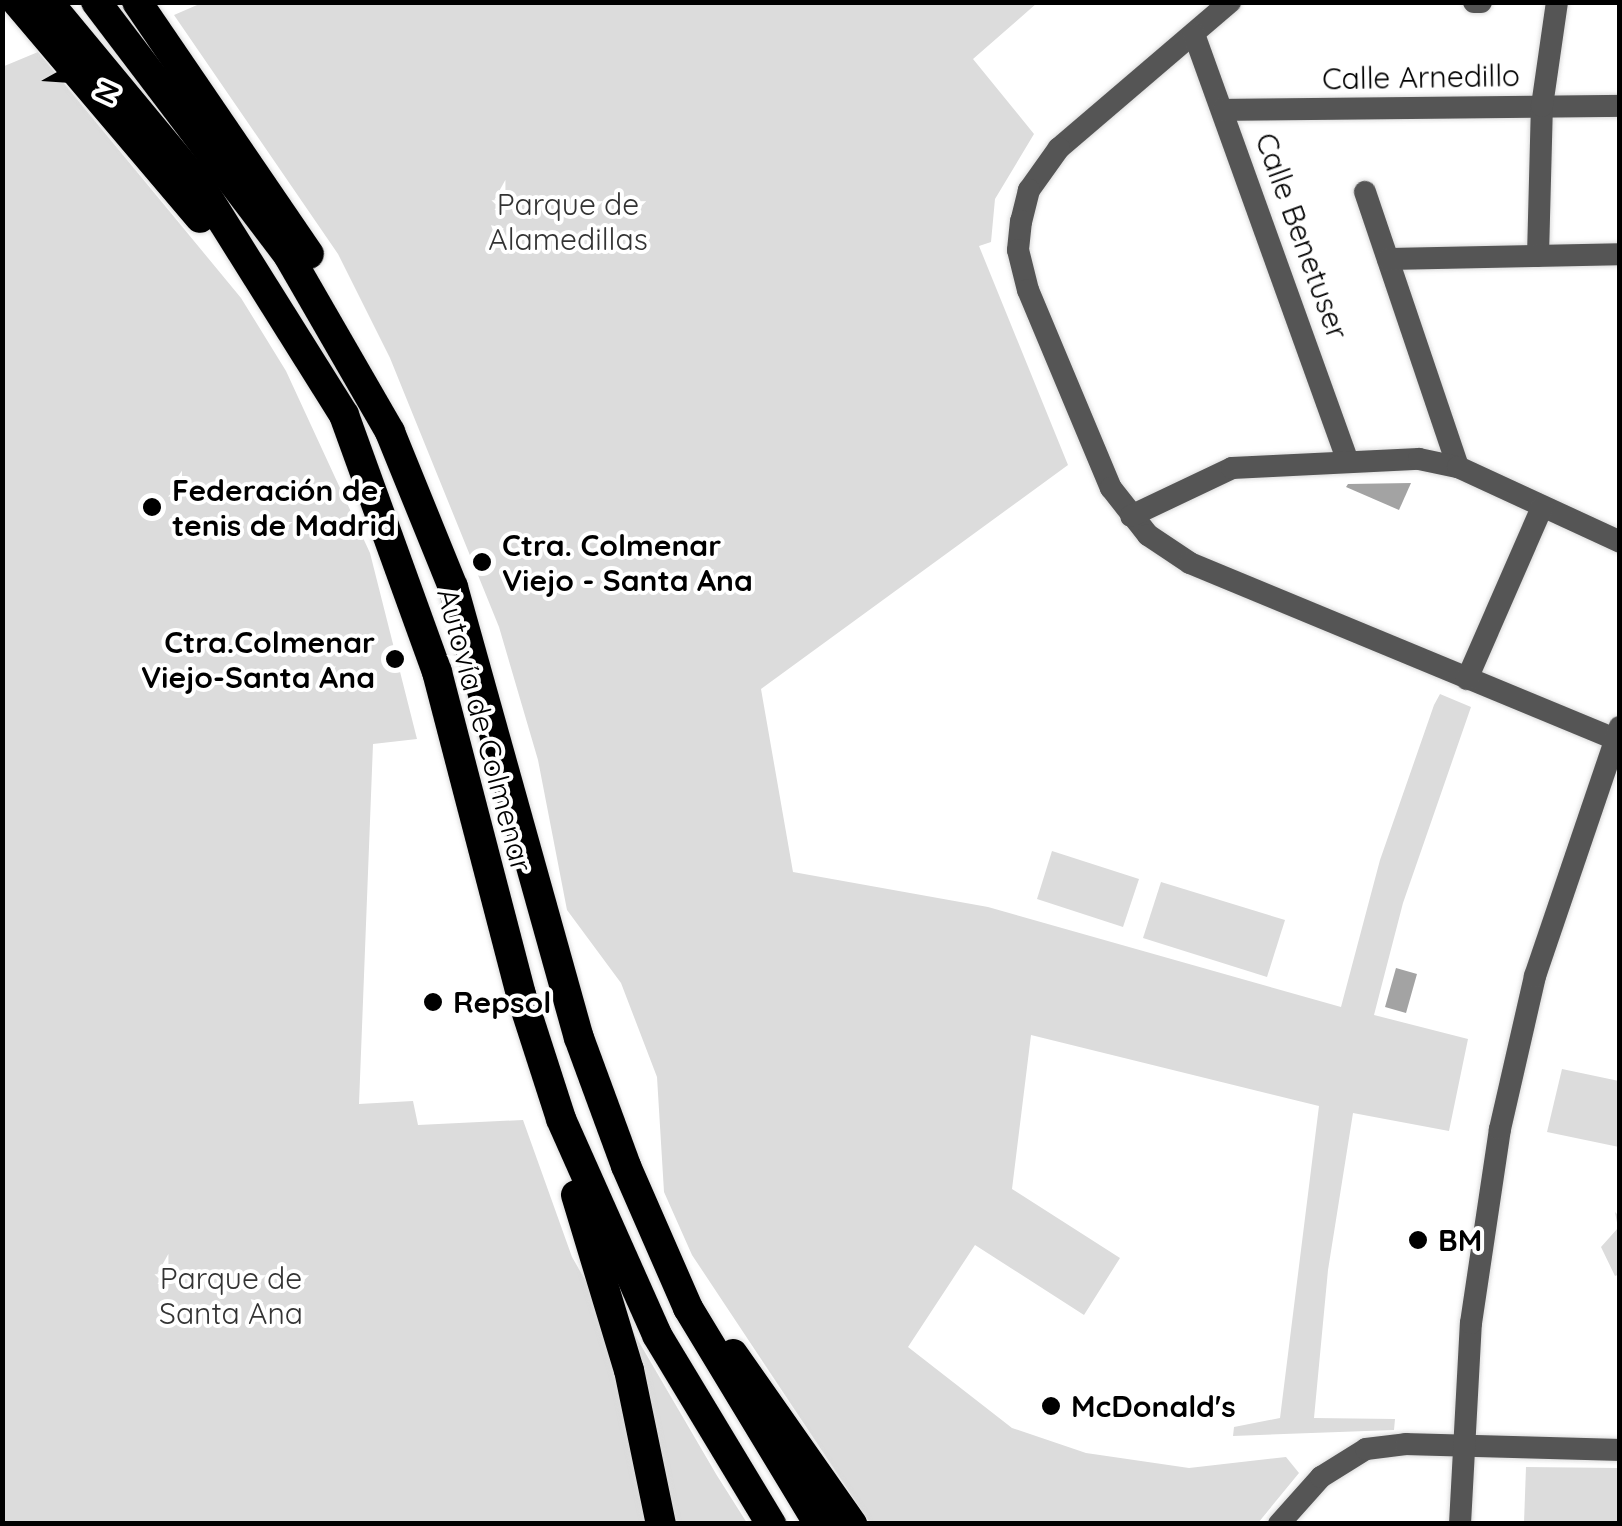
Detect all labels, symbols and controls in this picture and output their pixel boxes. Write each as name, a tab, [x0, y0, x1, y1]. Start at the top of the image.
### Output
north arrow	[30, 30, 130, 130]
street label: Calle Arnedillo	[1322, 57, 1520, 97]
text: N	[87, 76, 128, 110]
street label: Calle Benetuser	[1248, 128, 1356, 344]
park label: Parque de Alamedillas	[488, 186, 648, 256]
place label: Federación de tenis de Madrid	[172, 472, 396, 542]
marker: Federación de tenis de Madrid	[141, 496, 163, 518]
place label: Ctra. Colmenar Viejo - Santa Ana	[502, 527, 753, 598]
marker: Ctra. Colmenar Viejo - Santa Ana	[471, 551, 493, 573]
street label: Autovía de Colmenar	[430, 584, 540, 876]
place label: Ctra.Colmenar Viejo-Santa Ana	[141, 624, 375, 694]
marker: Ctra.Colmenar Viejo-Santa Ana	[384, 648, 406, 670]
place label: Repsol	[453, 984, 551, 1020]
marker: Repsol	[422, 991, 444, 1013]
place label: BM	[1438, 1222, 1482, 1258]
marker: BM	[1407, 1229, 1429, 1251]
park label: Parque de Santa Ana	[159, 1260, 303, 1330]
place label: McDonald's	[1071, 1388, 1236, 1424]
marker: McDonald's	[1040, 1395, 1062, 1417]

